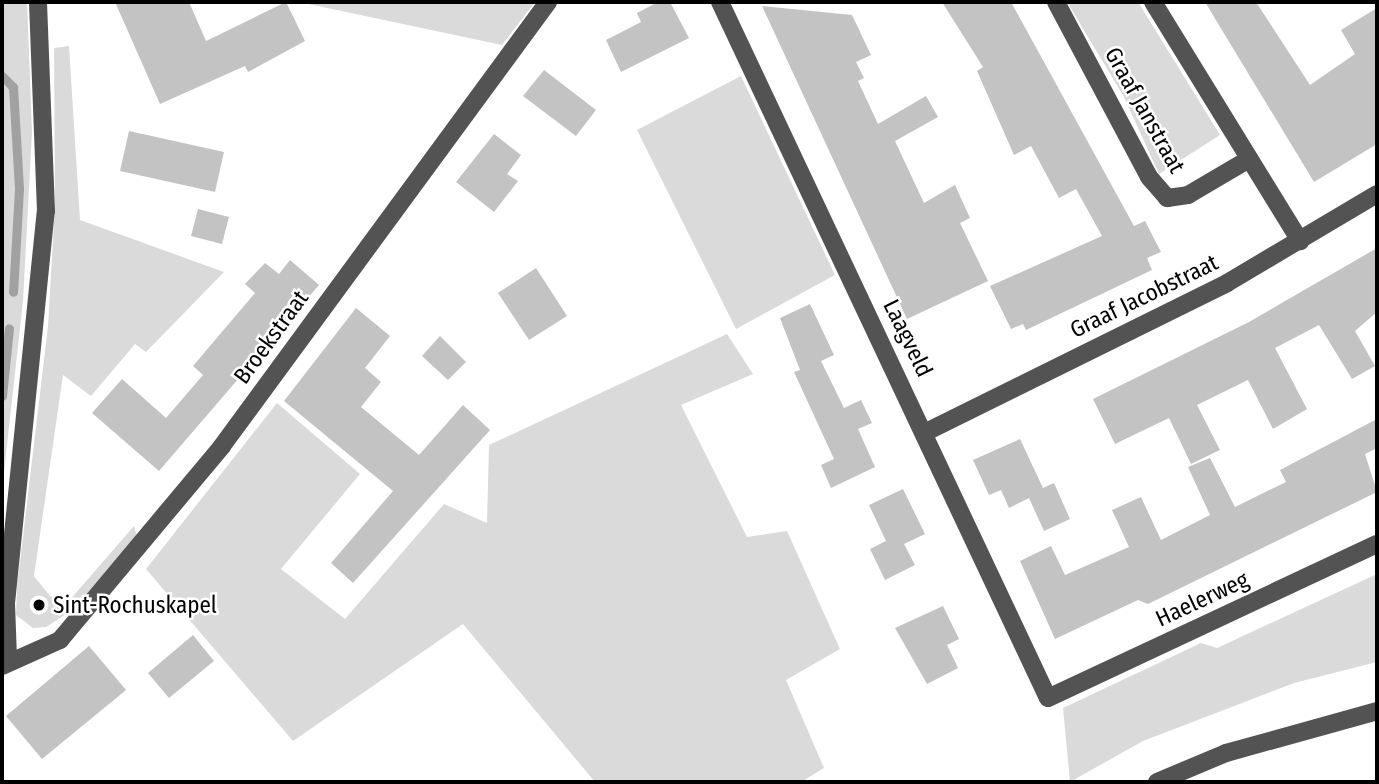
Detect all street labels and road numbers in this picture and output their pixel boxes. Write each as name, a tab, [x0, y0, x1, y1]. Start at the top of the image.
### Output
street label: Graaf Janstraat	[1099, 42, 1191, 178]
street label: Graaf Jacobstraat	[1065, 248, 1223, 344]
street label: Broekstraat	[228, 285, 314, 389]
street label: Laagveld	[877, 295, 939, 381]
street label: Haelerweg	[1151, 566, 1253, 632]

